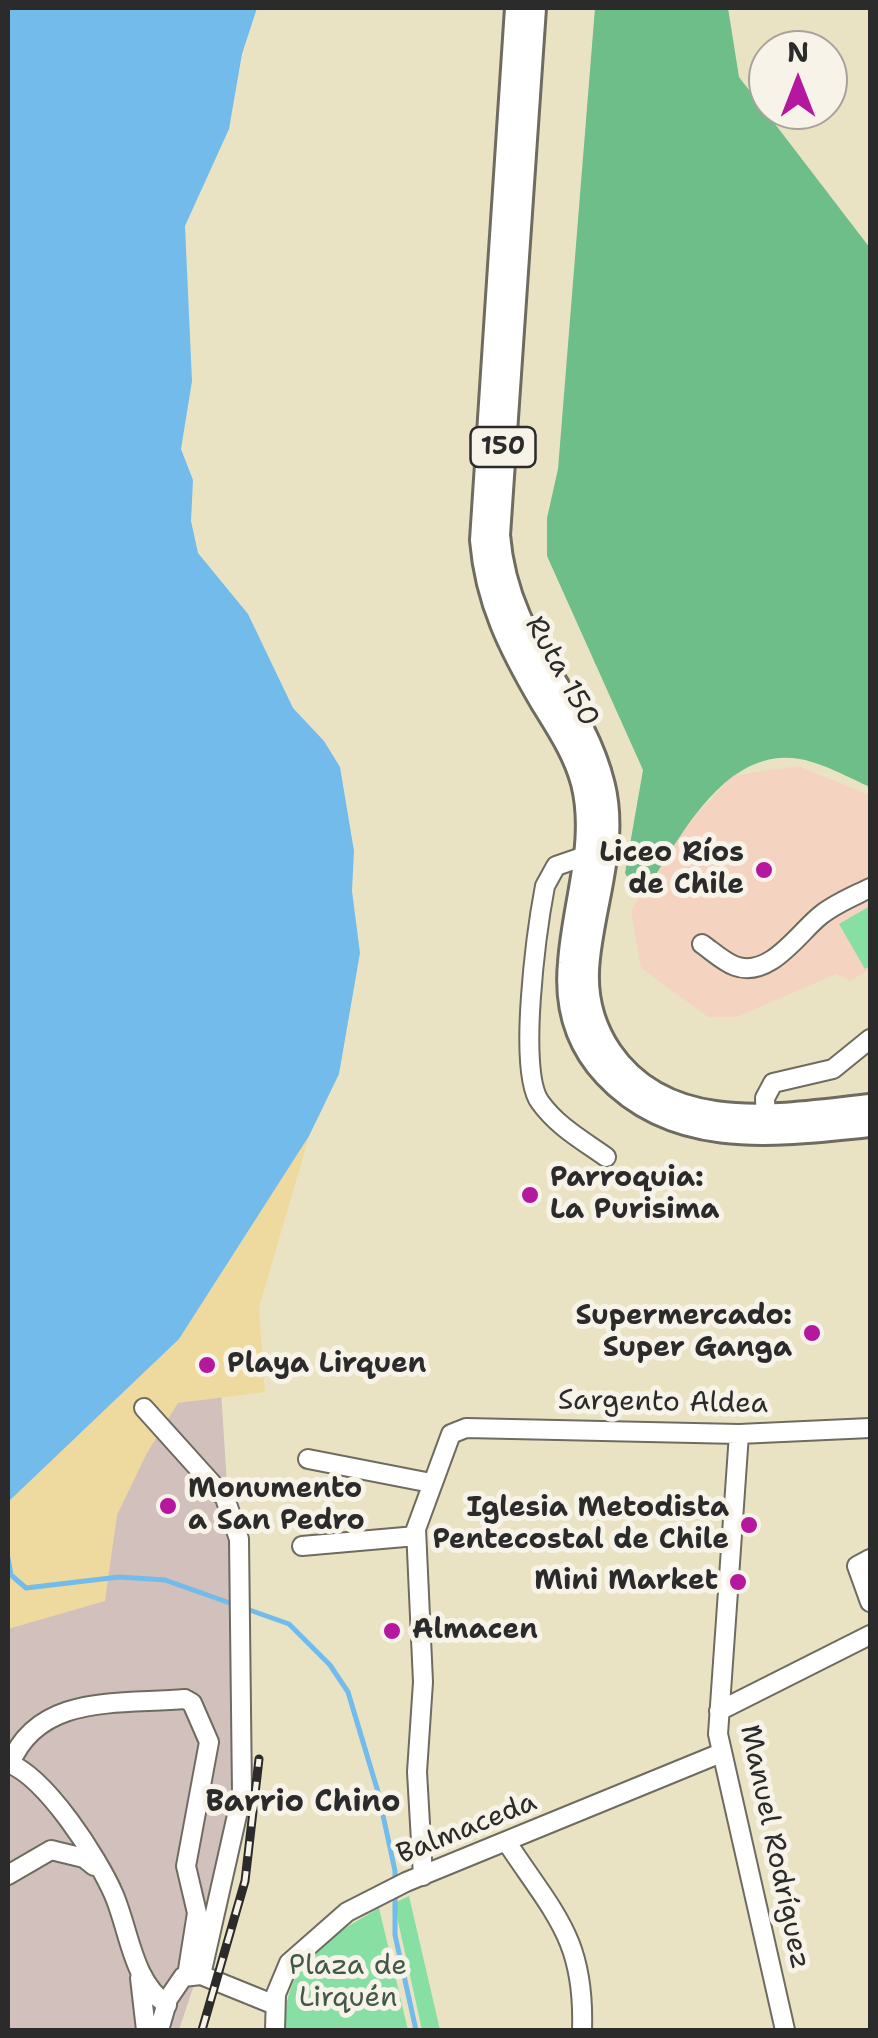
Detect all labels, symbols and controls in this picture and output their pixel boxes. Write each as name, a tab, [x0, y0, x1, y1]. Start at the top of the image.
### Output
north arrow	[748, 30, 848, 130]
text: N	[787, 33, 809, 71]
road number: 150	[470, 427, 536, 467]
street label: Ruta 150	[517, 611, 605, 733]
place label: Liceo Ríos de Chile	[599, 837, 744, 903]
marker: Liceo Ríos de Chile	[753, 859, 775, 881]
place label: Parroquia: La Purisima	[550, 1162, 719, 1228]
marker: Parroquia: La Purisima	[519, 1184, 541, 1206]
place label: Supermercado: Super Ganga	[576, 1300, 792, 1366]
marker: Supermercado: Super Ganga	[801, 1322, 823, 1344]
place label: Playa Lirquen	[227, 1348, 426, 1382]
marker: Playa Lirquen	[196, 1354, 218, 1376]
street label: Sargento Aldea	[558, 1384, 768, 1422]
place label: Monumento a San Pedro	[188, 1473, 365, 1539]
place label: Iglesia Metodista Pentecostal de Chile	[432, 1492, 729, 1558]
marker: Monumento a San Pedro	[157, 1495, 179, 1517]
marker: Iglesia Metodista Pentecostal de Chile	[738, 1514, 760, 1536]
place label: Mini Market	[534, 1565, 718, 1599]
marker: Mini Market	[727, 1571, 749, 1593]
place label: Almacen	[412, 1614, 538, 1648]
marker: Almacen	[381, 1620, 403, 1642]
street label: Manuel Rodríguez	[732, 1722, 816, 1972]
district label: Barrio Chino	[205, 1785, 401, 1821]
street label: Balmaceda	[392, 1786, 542, 1872]
park label: Plaza de Lirquén	[289, 1950, 407, 2016]

